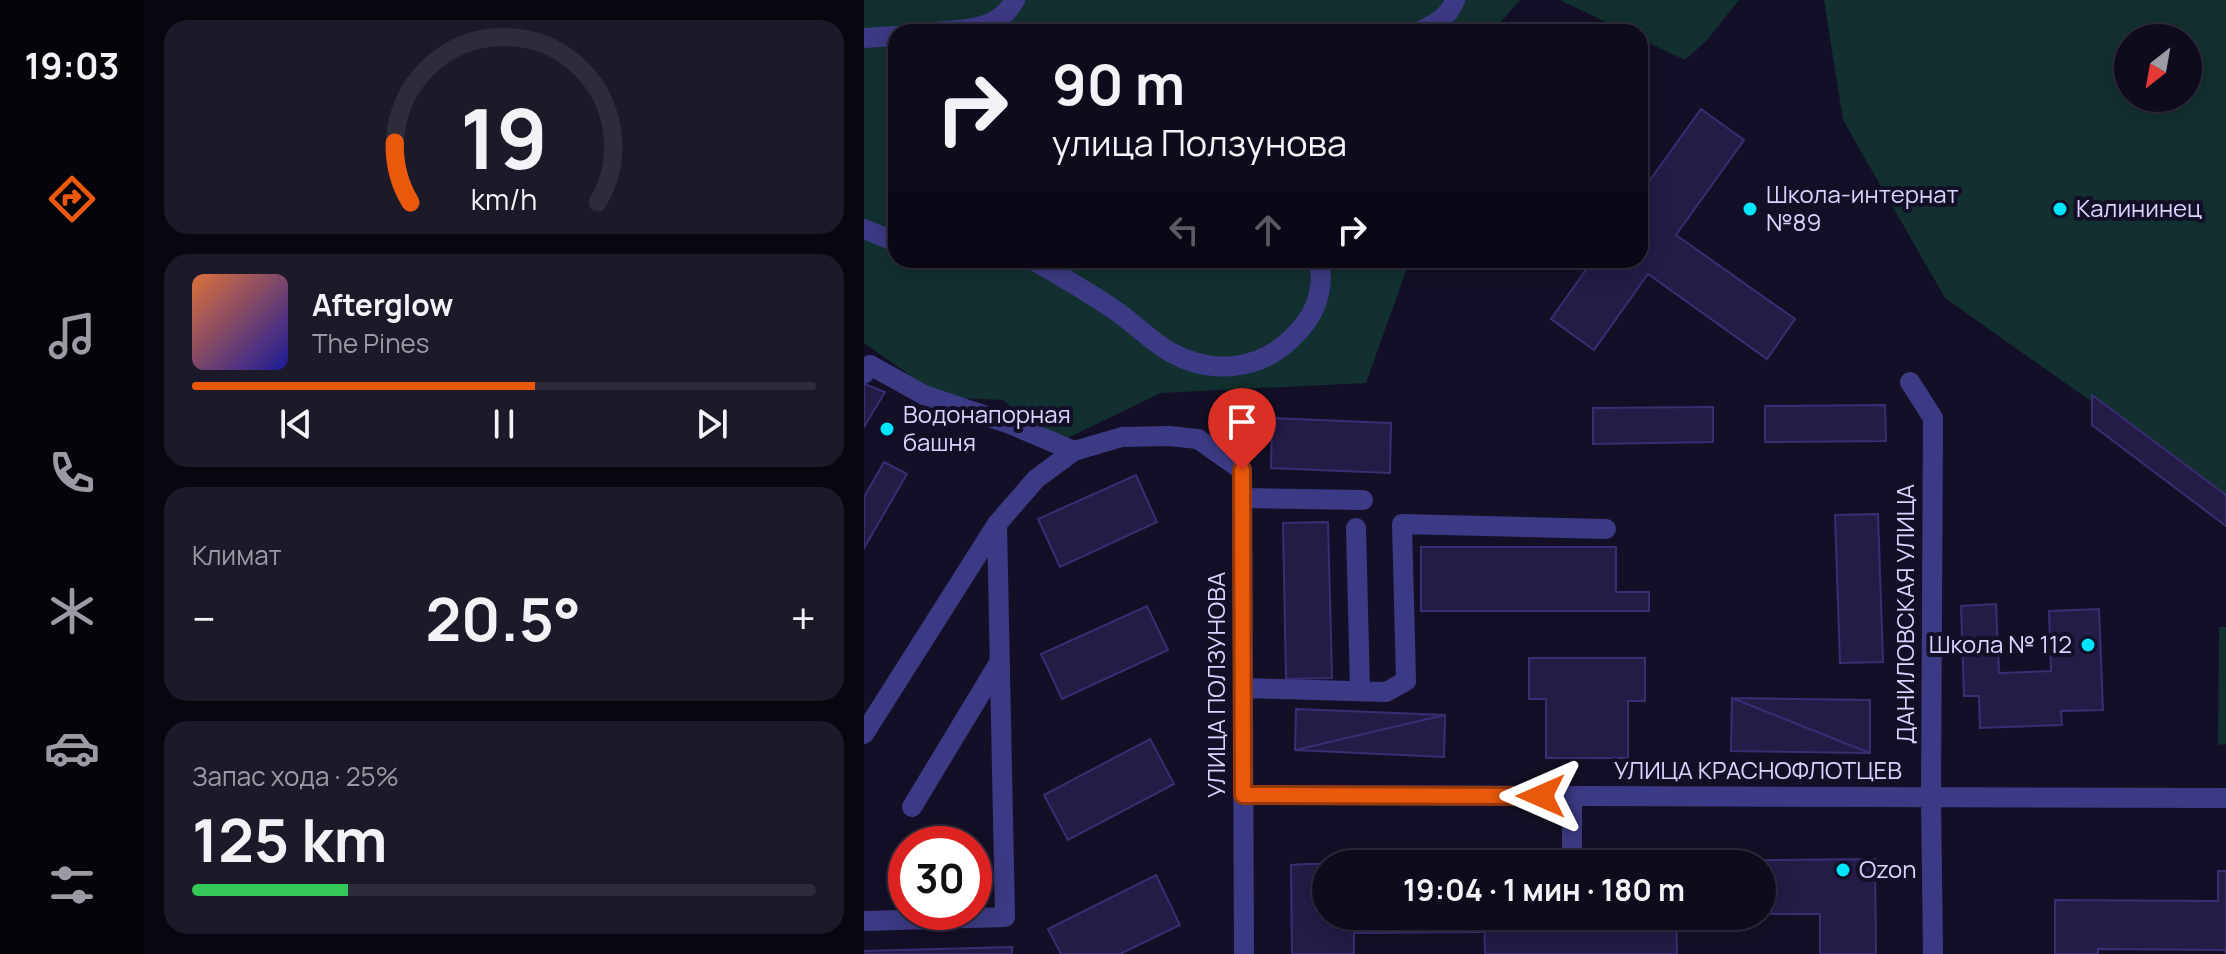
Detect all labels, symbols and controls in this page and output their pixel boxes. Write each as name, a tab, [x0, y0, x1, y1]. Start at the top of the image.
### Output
north arrow	[2114, 24, 2202, 112]
map controls	[2114, 24, 2202, 112]
text: 19:03	[24, 41, 120, 90]
text: 90 m	[1052, 45, 1185, 122]
icon: right	[920, 56, 1024, 160]
text: 19	[460, 79, 548, 193]
text: улица Ползунова	[1052, 118, 1347, 167]
icon: directions	[44, 171, 100, 227]
place label: Школа-интернат №89	[1766, 177, 1959, 238]
text: km/h	[471, 180, 537, 219]
place label: Калининец	[2076, 191, 2202, 224]
marker: Школа-интернат №89	[1741, 200, 1759, 218]
marker: Калининец	[2051, 200, 2069, 218]
icon: left	[1162, 208, 1206, 252]
icon: ahead	[1246, 208, 1290, 252]
icon: right	[1330, 208, 1374, 252]
text: Afterglow	[312, 284, 453, 325]
icon: music	[44, 308, 100, 364]
text: The Pines	[312, 325, 429, 361]
pin	[1208, 388, 1276, 470]
place label: Водонапорная башня	[903, 397, 1071, 458]
icon: arrive	[1220, 400, 1264, 444]
icon: previous	[274, 402, 318, 446]
icon: pause	[482, 402, 526, 446]
icon: next	[690, 402, 734, 446]
marker: Водонапорная башня	[878, 420, 896, 438]
icon: phone	[44, 445, 100, 501]
street label: ДАНИЛОВСКАЯ УЛИЦА	[1888, 484, 1921, 744]
text: Климат	[192, 537, 282, 573]
street label: УЛИЦА ПОЛЗУНОВА	[1199, 572, 1232, 798]
text: 20.5°	[425, 577, 581, 659]
icon: climate	[44, 583, 100, 639]
text: −	[192, 588, 216, 648]
text: +	[791, 588, 816, 648]
place label: Школа № 112	[1929, 627, 2072, 660]
marker: Школа № 112	[2079, 636, 2097, 654]
icon: car	[44, 720, 100, 776]
street label: УЛИЦА КРАСНОФЛОТЦЕВ	[1614, 753, 1902, 786]
position arrow	[1499, 754, 1583, 838]
text: Запас хода · 25%	[192, 758, 399, 794]
text: 125 km	[192, 798, 387, 880]
speed limit sign: 30	[888, 826, 992, 930]
place label: Ozon	[1859, 852, 1917, 885]
icon: filters	[44, 857, 100, 913]
marker: Ozon	[1834, 861, 1852, 879]
text: 19:04 · 1 мин · 180 m	[1403, 869, 1685, 910]

